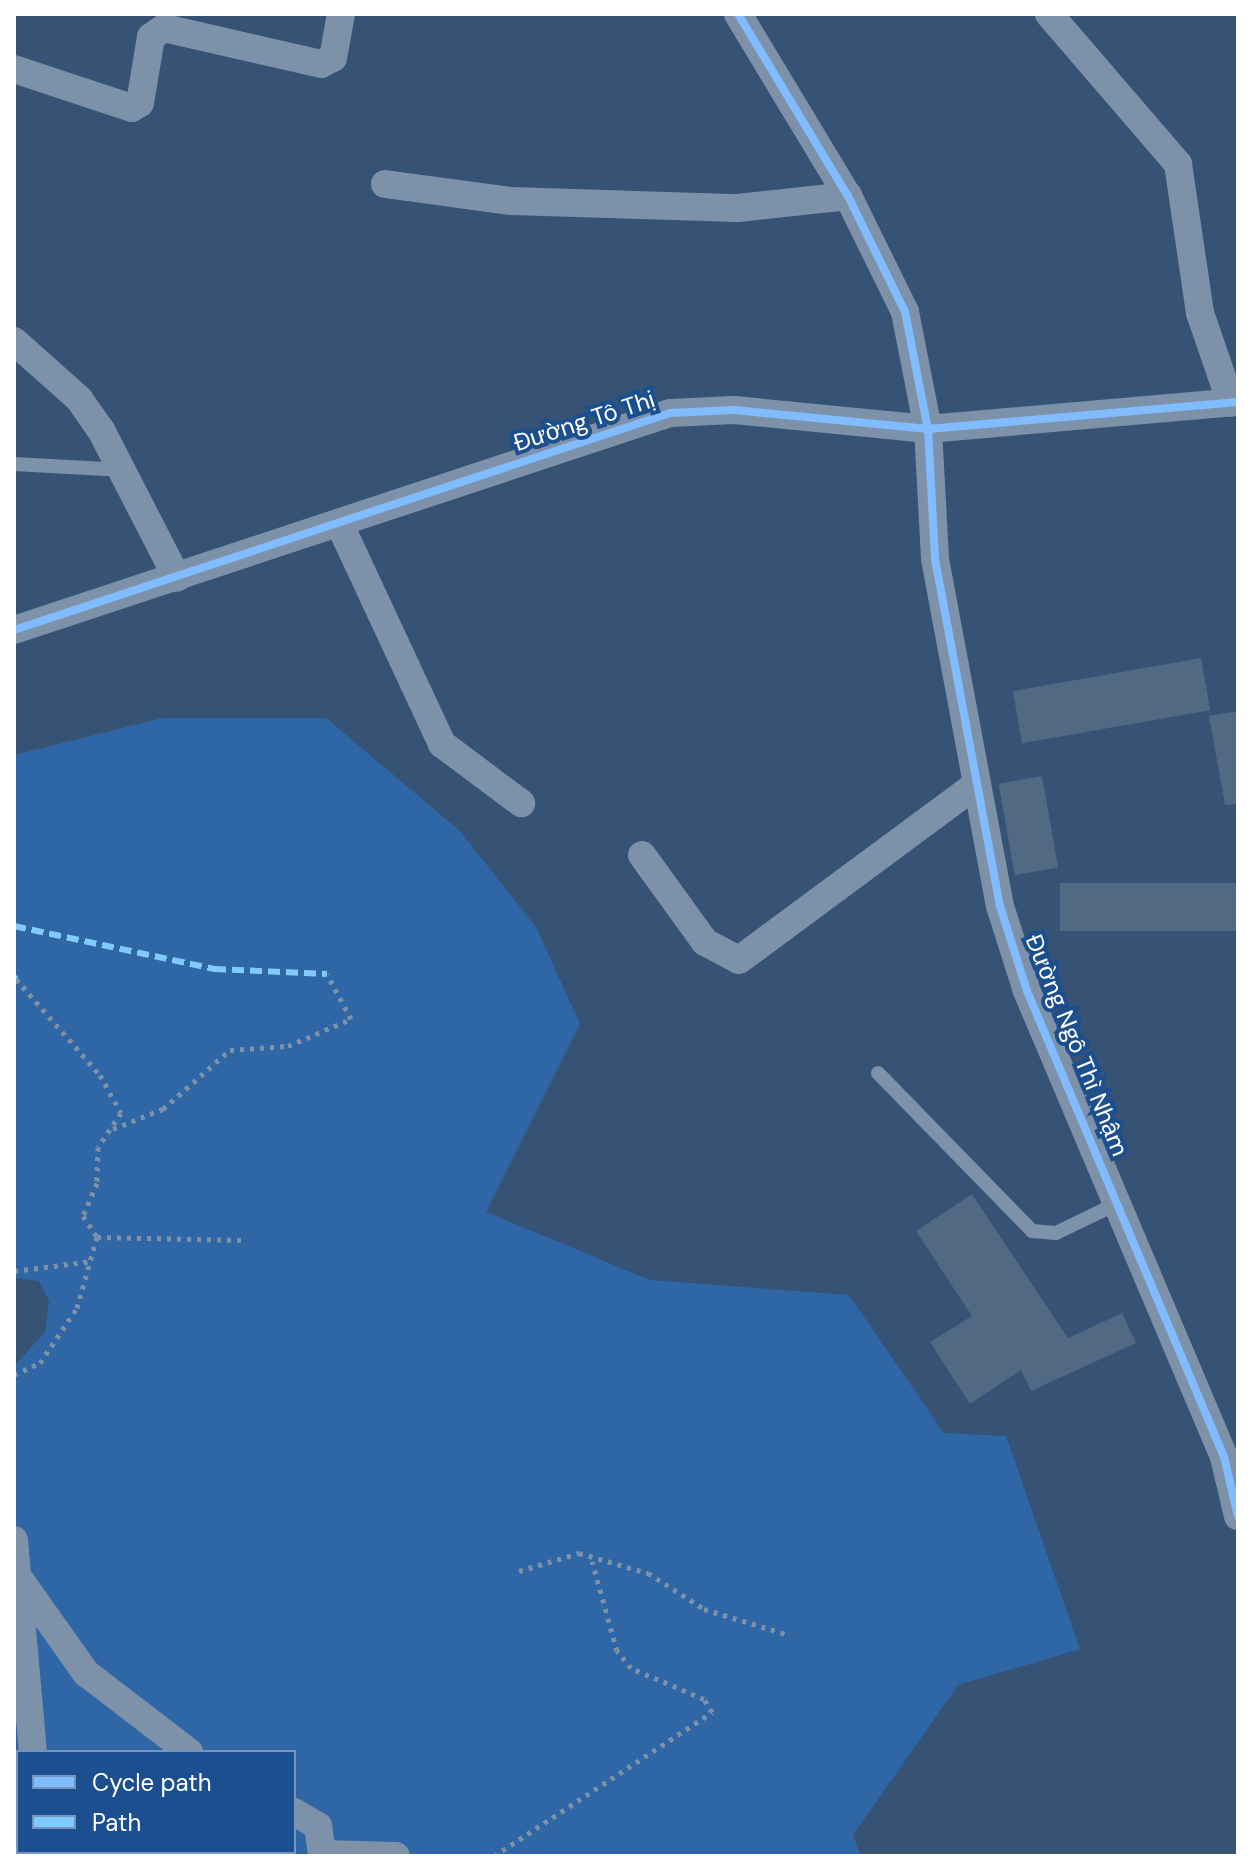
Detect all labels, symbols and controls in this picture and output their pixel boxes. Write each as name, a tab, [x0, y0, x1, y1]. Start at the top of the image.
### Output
street label: Đường Tô Thị	[510, 385, 658, 457]
street label: Đường Ngô Thì Nhậm	[1019, 930, 1135, 1160]
legend	[16, 1750, 296, 1854]
text: Cycle path	[92, 1767, 211, 1798]
text: Path	[92, 1807, 141, 1838]

